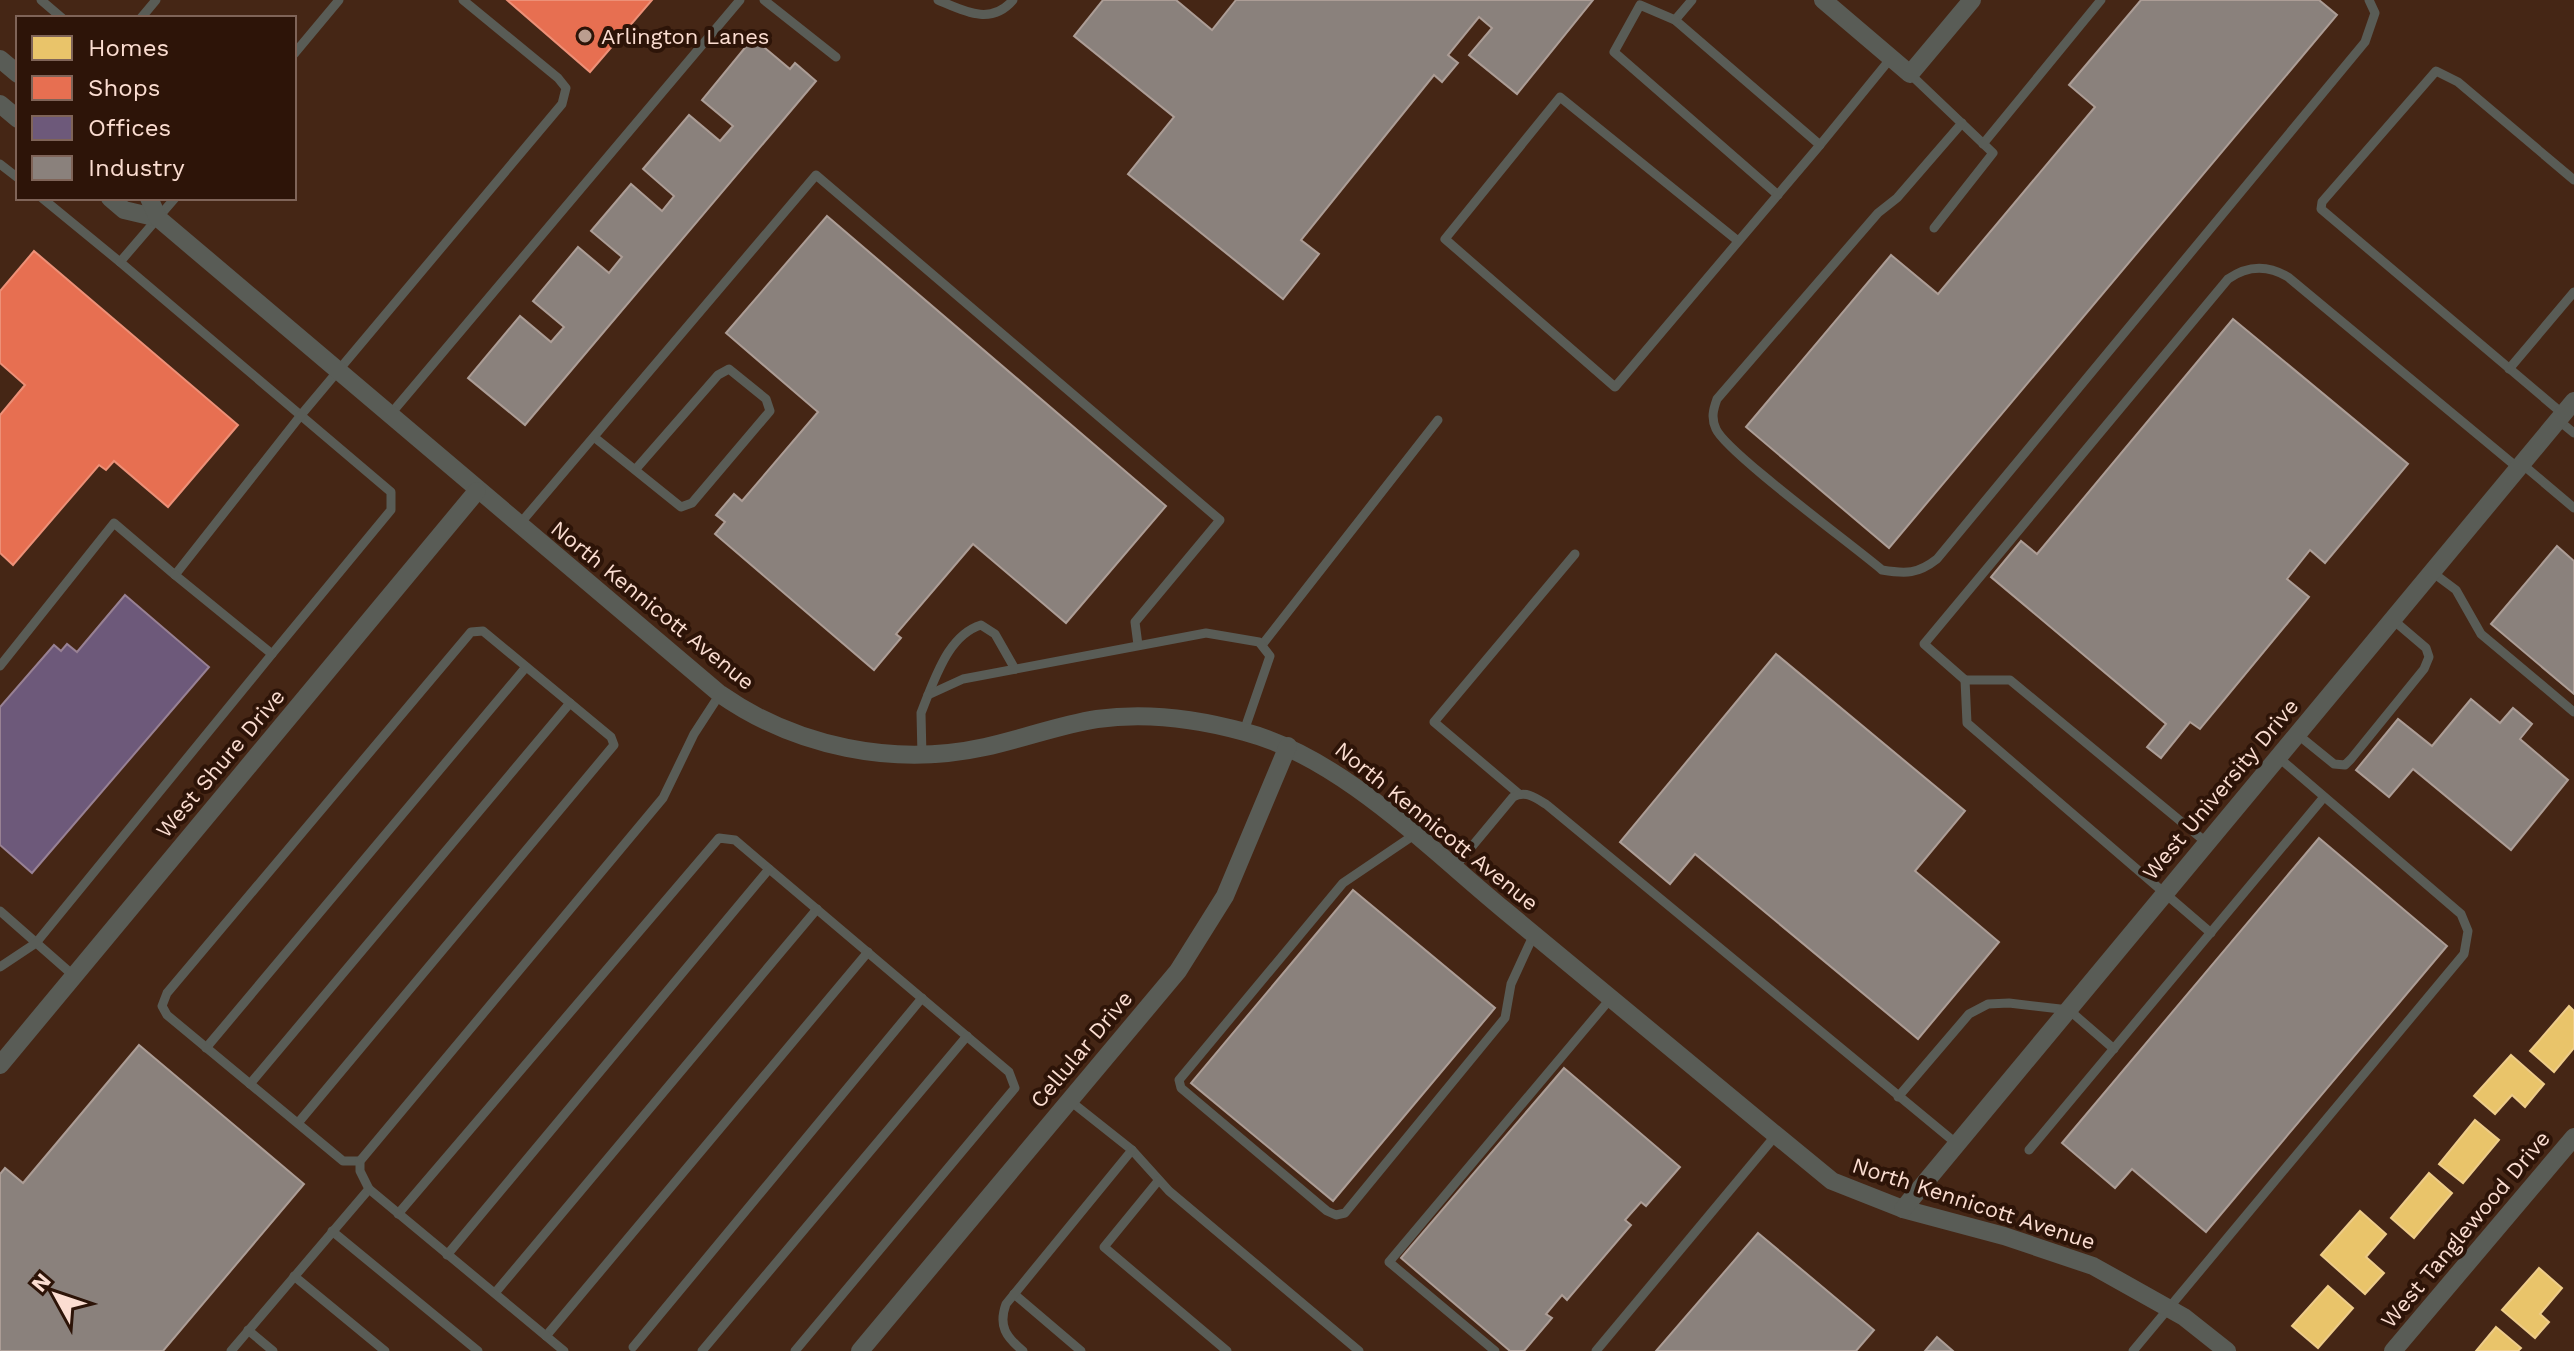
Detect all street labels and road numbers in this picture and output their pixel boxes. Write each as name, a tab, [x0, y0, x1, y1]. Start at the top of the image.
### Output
street label: North Kennicott Avenue	[546, 516, 759, 695]
street label: West Shure Drive	[151, 684, 290, 843]
street label: West University Drive	[2137, 694, 2303, 885]
street label: North Kennicott Avenue	[1330, 737, 1543, 916]
street label: Cellular Drive	[1025, 986, 1137, 1113]
street label: West Tanglewood Drive	[2376, 1126, 2555, 1333]
street label: North Kennicott Avenue	[1849, 1152, 2098, 1255]

